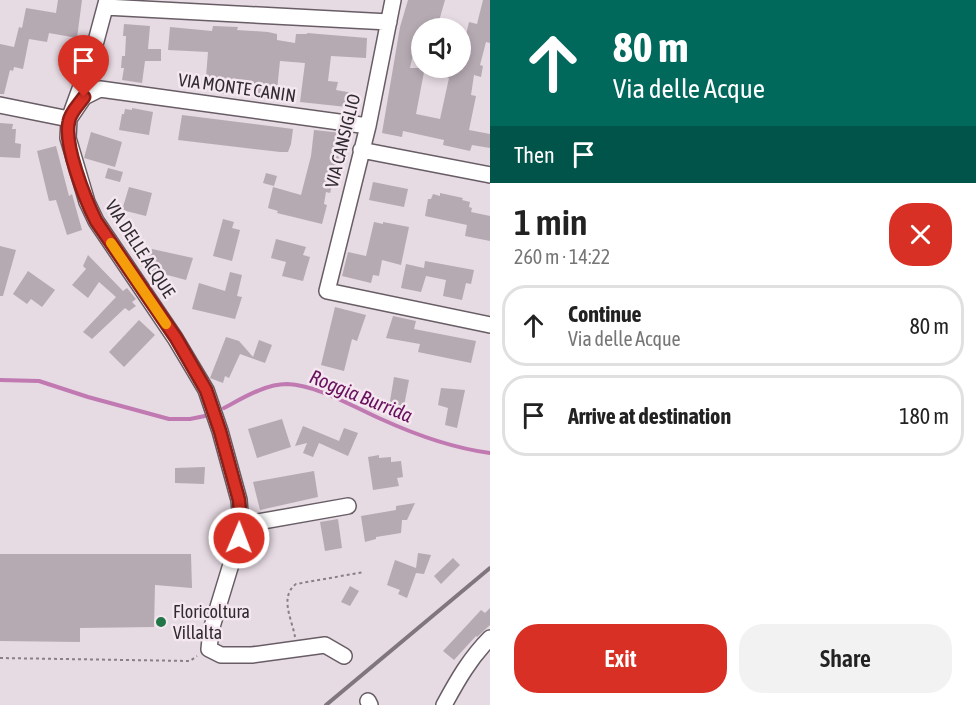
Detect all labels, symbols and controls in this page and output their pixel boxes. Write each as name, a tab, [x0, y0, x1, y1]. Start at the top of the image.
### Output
map controls	[411, 18, 471, 78]
button: sound	[411, 18, 471, 78]
text: 80 m	[613, 23, 688, 71]
icon: ahead	[514, 24, 592, 102]
pin	[58, 35, 109, 97]
icon: arrive	[67, 44, 100, 77]
street label: VIA MONTE CANIN	[177, 69, 297, 106]
text: Via delle Acque	[613, 73, 765, 104]
street label: VIA CANSIGLIO	[321, 92, 364, 190]
icon: arrive	[567, 138, 600, 171]
text: Then	[514, 142, 555, 168]
street label: VIA DELLE ACQUE	[101, 196, 180, 302]
text: 1 min	[514, 201, 588, 243]
button: close	[889, 203, 952, 266]
text: 260 m · 14:22	[514, 245, 610, 268]
text: Continue	[568, 301, 642, 327]
icon: ahead	[517, 309, 550, 342]
text: 80 m	[909, 313, 949, 339]
text: Via delle Acque	[568, 327, 681, 350]
water label: Roggia Burrida	[306, 364, 416, 427]
icon: arrive	[517, 399, 550, 432]
text: Arrive at destination	[568, 403, 731, 429]
text: 180 m	[899, 403, 949, 429]
position arrow	[207, 506, 271, 570]
place label: Floricoltura Villalta	[173, 601, 250, 643]
marker: Floricoltura Villalta	[154, 615, 168, 629]
button: Exit	[514, 624, 727, 693]
button: Share	[739, 624, 952, 693]

